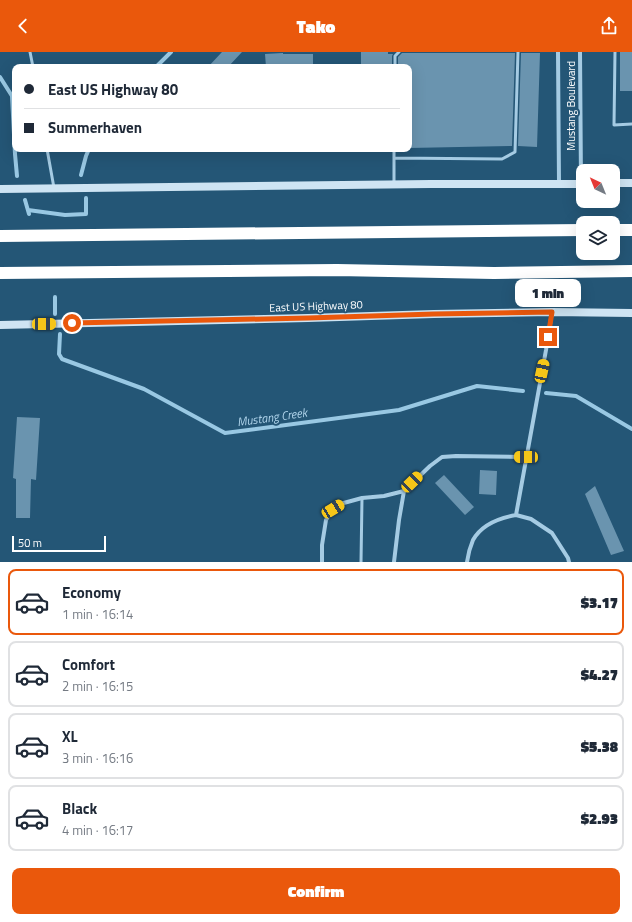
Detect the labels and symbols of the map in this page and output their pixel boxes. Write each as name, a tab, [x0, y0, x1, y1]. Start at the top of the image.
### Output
street label: Mustang Boulevard	[563, 61, 579, 151]
north arrow	[576, 164, 620, 208]
callout: 1 min	[515, 279, 581, 307]
street label: East US Highway 80	[269, 296, 363, 316]
route start	[63, 314, 81, 332]
car	[32, 318, 56, 330]
route end	[539, 328, 557, 346]
car	[534, 358, 550, 384]
water label: Mustang Creek	[236, 402, 310, 431]
car	[514, 451, 538, 463]
car	[399, 469, 425, 495]
car	[320, 498, 346, 520]
scale bar	[12, 534, 106, 553]

